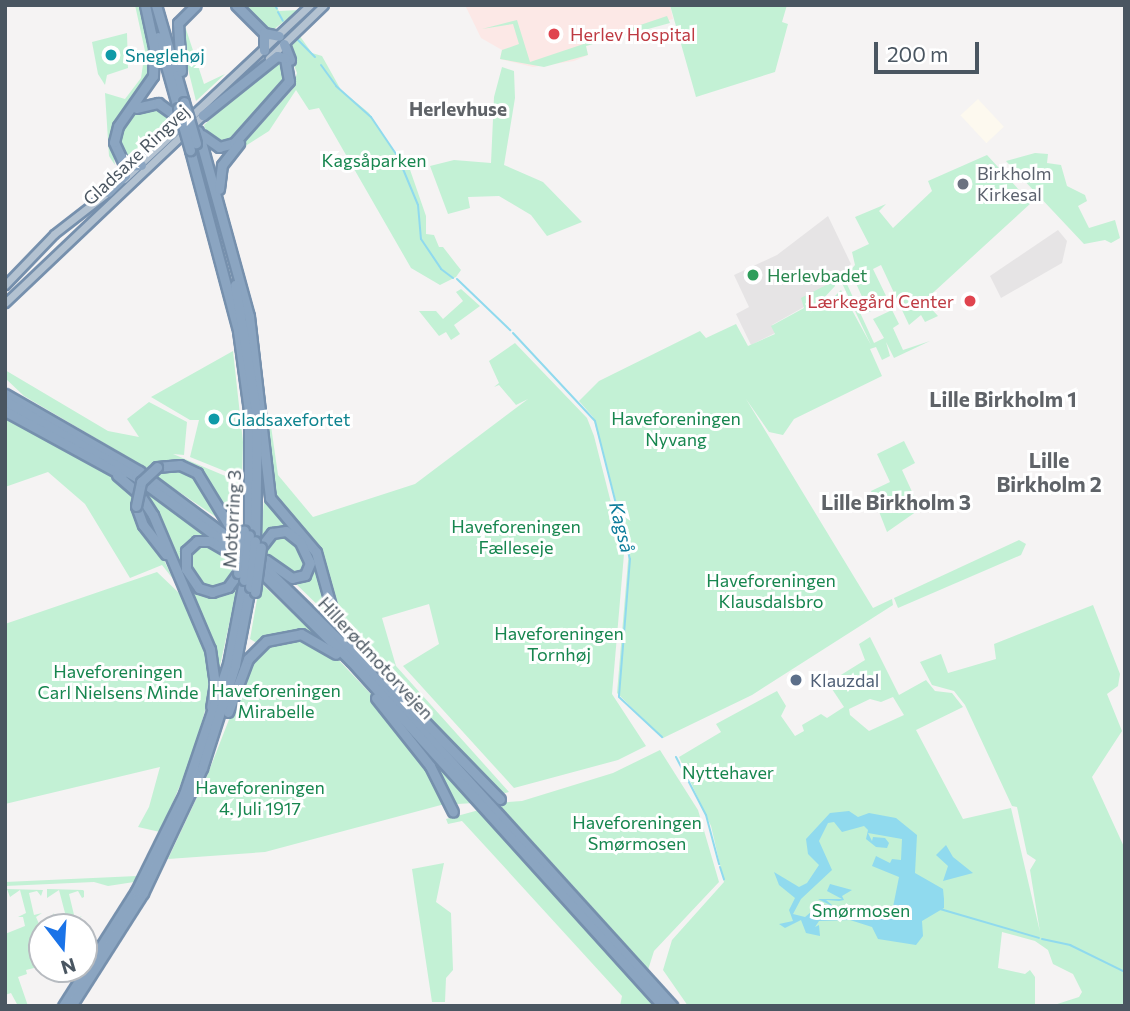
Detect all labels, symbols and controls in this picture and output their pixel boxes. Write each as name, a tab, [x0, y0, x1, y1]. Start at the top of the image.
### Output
place label: Herlev Hospital	[570, 23, 696, 45]
marker: Herlev Hospital	[544, 24, 564, 44]
scale bar	[878, 28, 983, 72]
text: 200 m	[887, 41, 948, 66]
place label: Sneglehøj	[125, 44, 205, 66]
marker: Sneglehøj	[103, 47, 119, 63]
district label: Herlevhuse	[409, 98, 507, 120]
street label: Gladsaxe Ringvej	[79, 100, 193, 210]
park label: Kagsåparken	[321, 149, 427, 171]
place label: Birkholm Kirkesal	[977, 163, 1052, 206]
marker: Birkholm Kirkesal	[955, 176, 971, 192]
place label: Herlevbadet	[767, 264, 867, 286]
marker: Herlevbadet	[745, 267, 761, 283]
place label: Lærkegård Center	[807, 290, 954, 312]
marker: Lærkegård Center	[960, 291, 980, 311]
district label: Lille Birkholm 1	[929, 386, 1077, 412]
place label: Gladsaxefortet	[228, 408, 350, 430]
park label: Haveforeningen Nyvang	[611, 408, 741, 450]
marker: Gladsaxefortet	[206, 411, 222, 427]
district label: Lille Birkholm 2	[996, 447, 1102, 497]
street label: Motorring 3	[219, 469, 245, 569]
district label: Lille Birkholm 3	[821, 489, 971, 515]
water label: Kagså	[605, 499, 639, 555]
park label: Haveforeningen Fælleseje	[451, 516, 581, 558]
park label: Haveforeningen Klausdalsbro	[706, 570, 836, 612]
street label: Hillerødmotorvejen	[314, 592, 438, 724]
park label: Haveforeningen Tornhøj	[494, 623, 624, 666]
park label: Haveforeningen Carl Nielsens Minde	[38, 661, 198, 704]
place label: Klauzdal	[810, 669, 879, 691]
marker: Klauzdal	[788, 672, 804, 688]
park label: Haveforeningen Mirabelle	[211, 680, 341, 722]
park label: Nyttehaver	[682, 761, 774, 783]
park label: Haveforeningen 4. Juli 1917	[195, 777, 325, 820]
park label: Haveforeningen Smørmosen	[572, 812, 702, 854]
park label: Smørmosen	[812, 899, 910, 921]
north arrow	[28, 913, 98, 983]
text: N	[59, 954, 79, 980]

